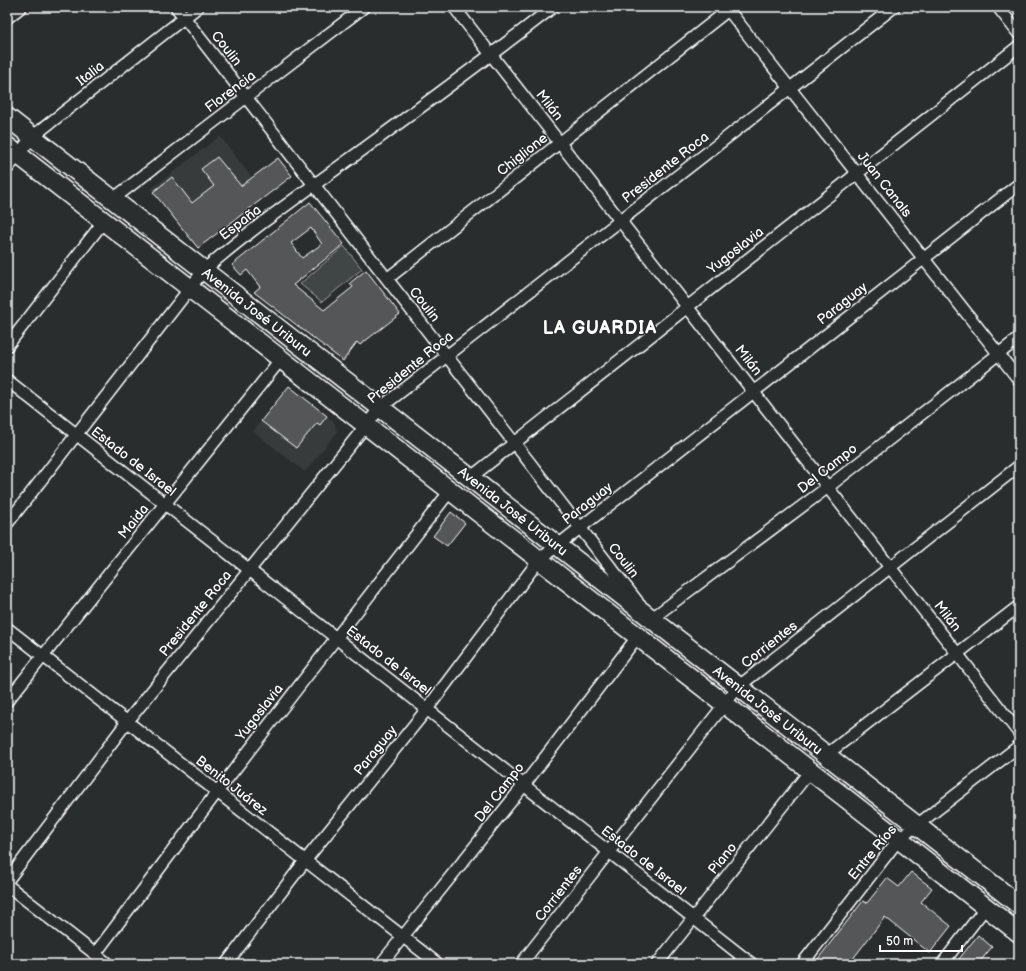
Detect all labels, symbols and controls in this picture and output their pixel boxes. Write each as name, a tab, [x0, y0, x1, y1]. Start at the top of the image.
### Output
street label: Coulin	[208, 27, 246, 69]
street label: Italia	[73, 57, 108, 89]
street label: Florencia	[202, 67, 259, 116]
street label: Milán	[532, 87, 567, 124]
street label: Presidente Roca	[618, 128, 712, 207]
street label: Chiglione	[494, 129, 551, 179]
street label: Juan Canals	[854, 148, 915, 220]
street label: España	[216, 201, 265, 244]
street label: Yugoslavia	[703, 223, 767, 278]
street label: Avenida José Uriburu	[199, 264, 315, 360]
street label: Paraguay	[814, 278, 871, 328]
street label: Coulin	[406, 283, 444, 325]
district label: LA GUARDIA	[543, 318, 657, 339]
street label: Presidente Roca	[364, 328, 457, 407]
street label: Milán	[731, 342, 766, 379]
street label: Estado de Israel	[88, 423, 180, 500]
street label: Del Campo	[794, 440, 860, 497]
street label: Avenida José Uriburu	[455, 463, 571, 559]
street label: Paraguay	[559, 478, 616, 528]
street label: Maida	[114, 501, 152, 542]
street label: Coulin	[605, 539, 643, 581]
street label: Presidente Roca	[156, 567, 235, 660]
street label: Milán	[930, 598, 965, 635]
street label: Corrientes	[738, 617, 801, 672]
street label: Estado de Israel	[343, 622, 435, 699]
street label: Avenida José Uriburu	[710, 662, 826, 758]
street label: Yugoslavia	[231, 681, 287, 745]
street label: Paraguay	[350, 722, 401, 779]
street label: Benito Juárez	[192, 752, 271, 819]
street label: Del Campo	[471, 759, 528, 825]
street label: Entre Ríos	[845, 821, 900, 883]
street label: Estado de Israel	[598, 822, 690, 899]
street label: Piano	[704, 839, 740, 878]
street label: Corrientes	[531, 862, 586, 925]
scale bar	[880, 927, 962, 953]
text: 50 m	[886, 934, 913, 949]

